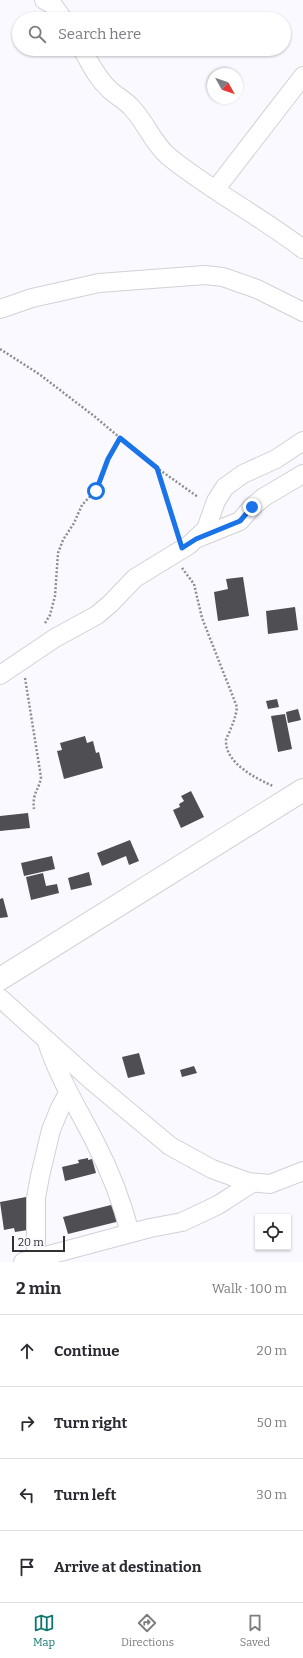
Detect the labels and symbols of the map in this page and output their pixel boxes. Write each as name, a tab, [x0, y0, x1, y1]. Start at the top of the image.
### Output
north arrow	[207, 68, 243, 104]
route start	[87, 482, 105, 500]
route end	[243, 498, 261, 516]
scale bar	[12, 1234, 65, 1253]

